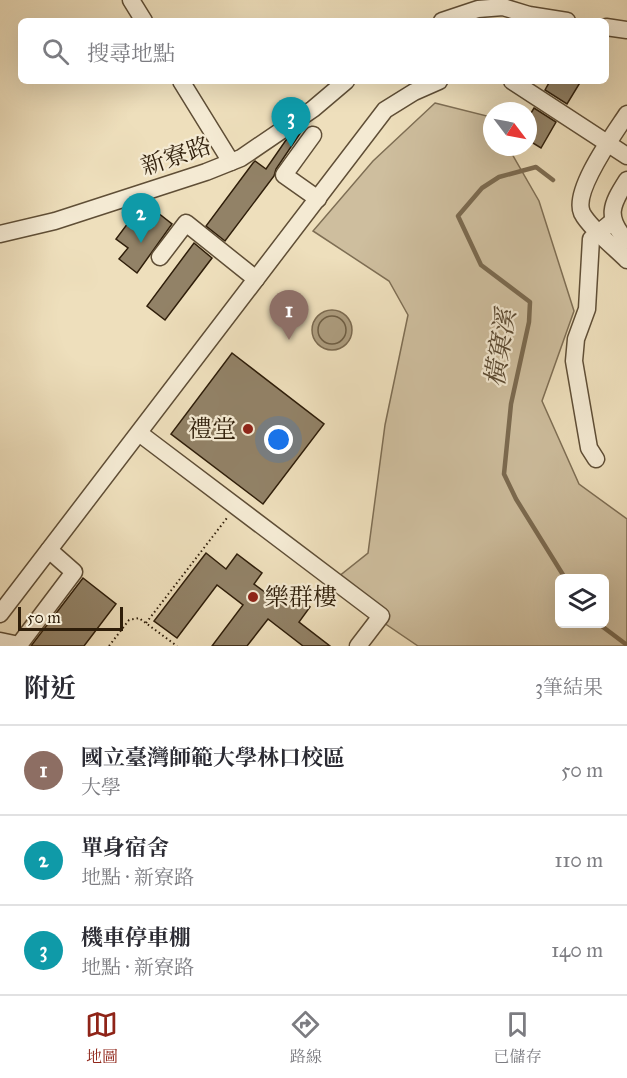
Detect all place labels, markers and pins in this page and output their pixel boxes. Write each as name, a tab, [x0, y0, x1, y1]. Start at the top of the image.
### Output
pin: 3	[272, 98, 310, 147]
pin: 2	[122, 194, 160, 243]
pin: 1	[270, 290, 308, 340]
place label: 禮堂	[188, 414, 236, 444]
marker: 禮堂	[241, 422, 255, 436]
place label: 樂群樓	[265, 582, 337, 612]
marker: 樂群樓	[246, 590, 260, 604]

